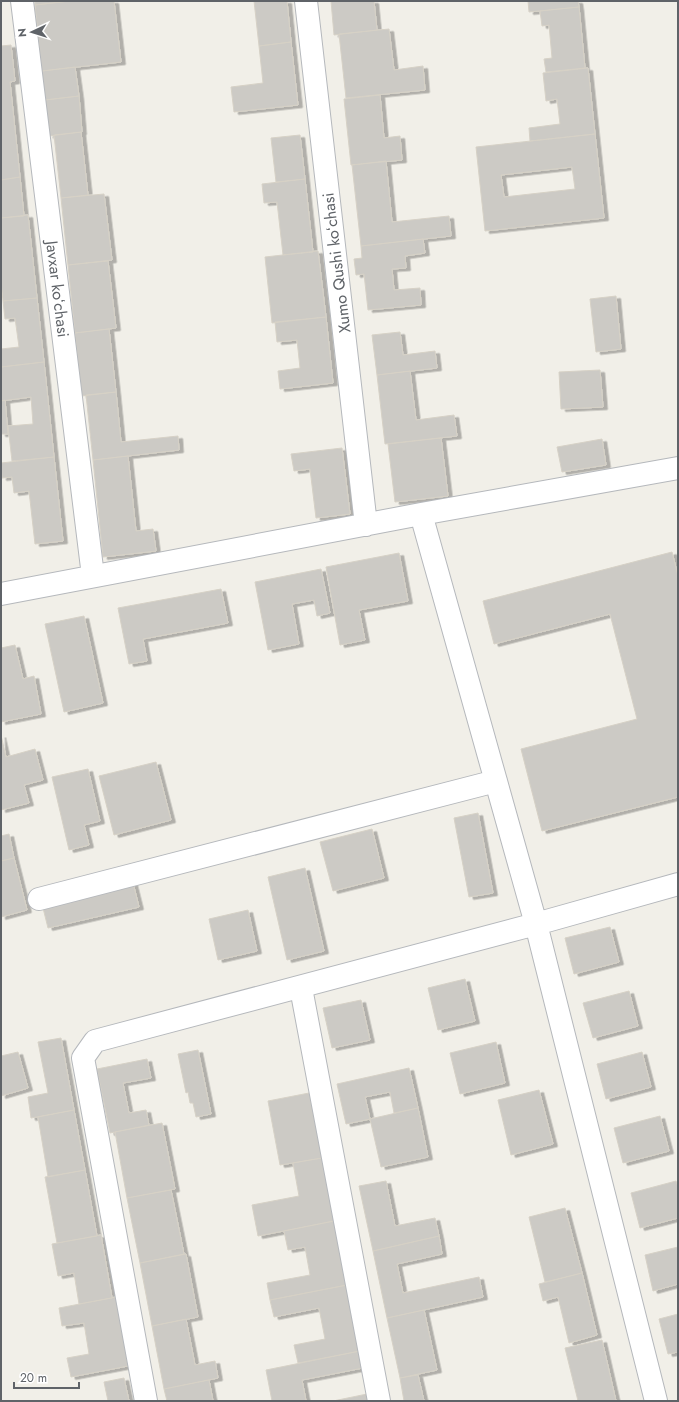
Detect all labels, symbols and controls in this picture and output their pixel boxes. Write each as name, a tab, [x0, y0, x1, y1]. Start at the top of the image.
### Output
north arrow	[12, 12, 52, 52]
text: N	[14, 28, 30, 38]
street label: Xumo Qushi koʻchasi	[316, 192, 357, 334]
street label: Javxar koʻchasi	[40, 237, 75, 339]
scale bar	[14, 1364, 79, 1390]
text: 20 m	[20, 1369, 47, 1387]

